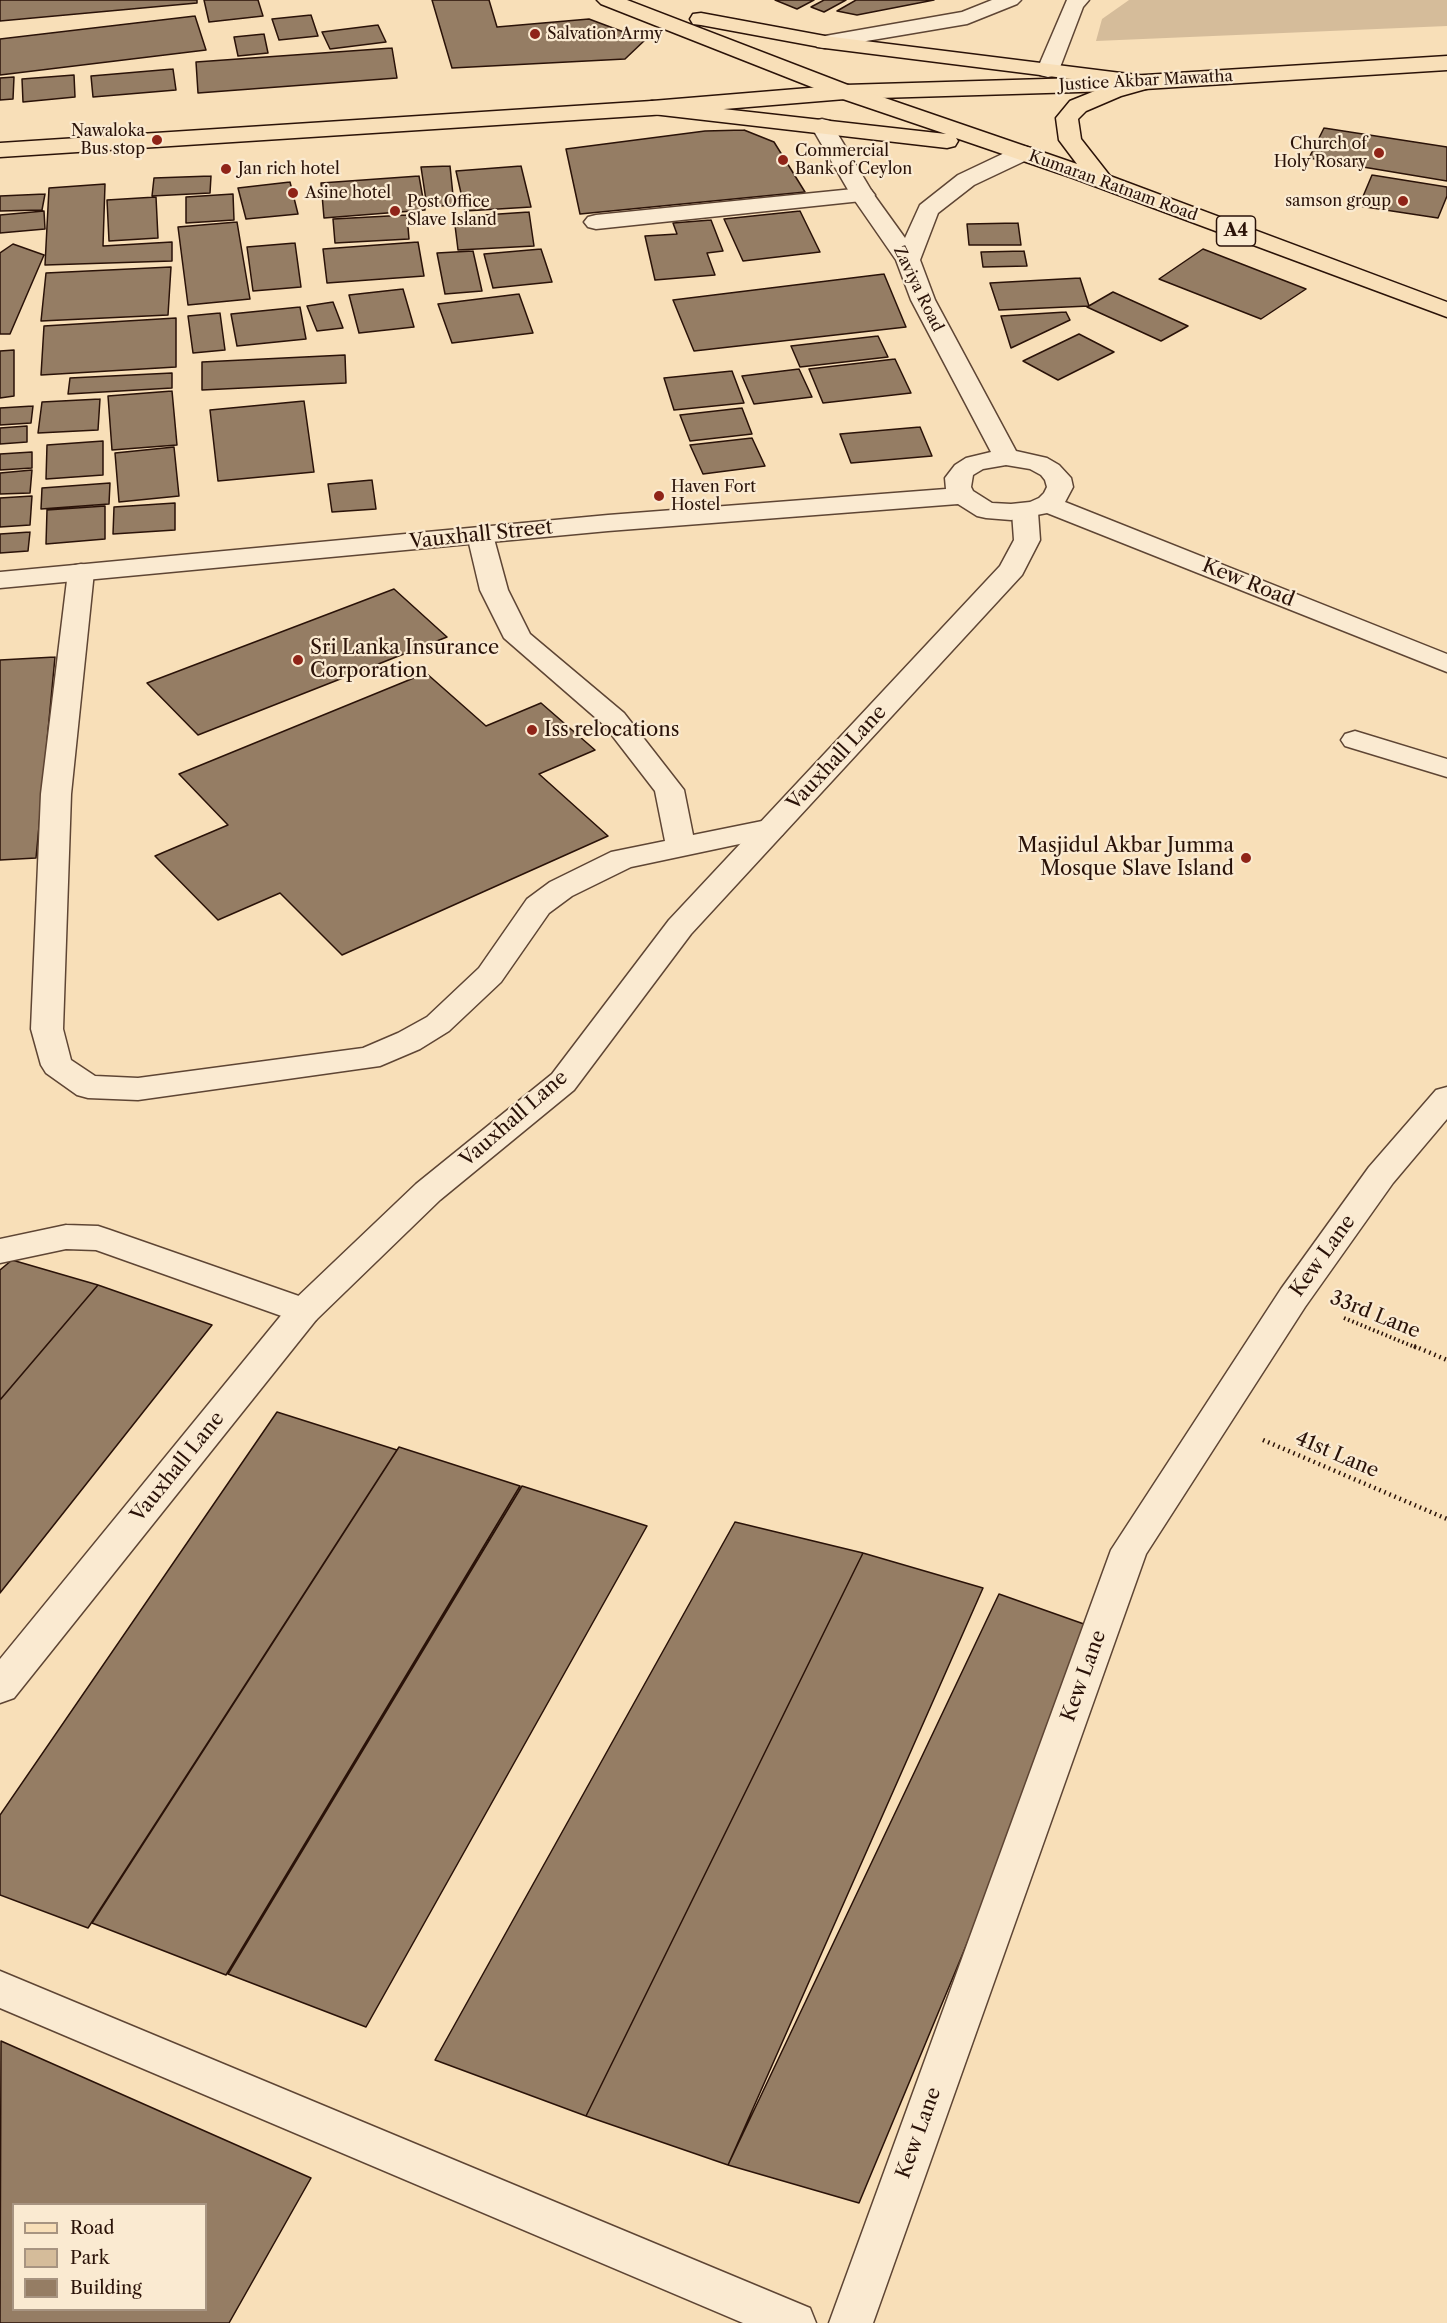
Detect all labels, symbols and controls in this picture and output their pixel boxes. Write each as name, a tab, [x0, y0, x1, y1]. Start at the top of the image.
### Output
place label: Salvation Army	[547, 24, 663, 44]
marker: Salvation Army	[528, 27, 542, 41]
street label: Justice Akbar Mawatha	[1059, 67, 1233, 95]
place label: Nawaloka Bus stop	[71, 121, 145, 159]
marker: Nawaloka Bus stop	[150, 133, 164, 147]
place label: Church of Holy Rosary	[1274, 134, 1367, 172]
place label: Commercial Bank of Ceylon	[795, 141, 912, 179]
marker: Church of Holy Rosary	[1372, 146, 1386, 160]
street label: Kumaran Ratnam Road	[1026, 147, 1200, 225]
marker: Commercial Bank of Ceylon	[776, 153, 790, 167]
place label: Jan rich hotel	[238, 159, 340, 179]
marker: Jan rich hotel	[219, 162, 233, 176]
place label: Asine hotel	[305, 183, 391, 203]
marker: Asine hotel	[286, 186, 300, 200]
place label: samson group	[1285, 191, 1391, 211]
place label: Post Office Slave Island	[407, 192, 497, 230]
marker: samson group	[1396, 194, 1410, 208]
marker: Post Office Slave Island	[388, 204, 402, 218]
road number: A4	[1216, 216, 1256, 246]
street label: Zaviya Road	[889, 243, 947, 335]
place label: Haven Fort Hostel	[671, 477, 756, 515]
marker: Haven Fort Hostel	[652, 489, 666, 503]
street label: Vauxhall Street	[408, 516, 554, 554]
street label: Kew Road	[1198, 554, 1298, 612]
place label: Sri Lanka Insurance Corporation	[310, 636, 499, 683]
marker: Sri Lanka Insurance Corporation	[291, 653, 305, 667]
street label: Vauxhall Lane	[782, 701, 892, 815]
place label: Iss relocations	[544, 718, 679, 742]
marker: Iss relocations	[525, 723, 539, 737]
place label: Masjidul Akbar Jumma Mosque Slave Island	[1017, 834, 1234, 881]
marker: Masjidul Akbar Jumma Mosque Slave Island	[1239, 851, 1253, 865]
street label: Vauxhall Lane	[455, 1066, 573, 1172]
street label: Kew Lane	[1285, 1210, 1361, 1302]
street label: 33rd Lane	[1326, 1286, 1424, 1344]
street label: Vauxhall Lane	[126, 1407, 230, 1527]
street label: 41st Lane	[1292, 1427, 1382, 1483]
street label: Kew Lane	[1056, 1627, 1112, 1725]
street label: Kew Lane	[891, 2084, 947, 2182]
legend	[12, 2203, 207, 2311]
text: Road	[70, 2217, 115, 2239]
text: Park	[70, 2247, 109, 2269]
text: Building	[70, 2277, 142, 2299]

